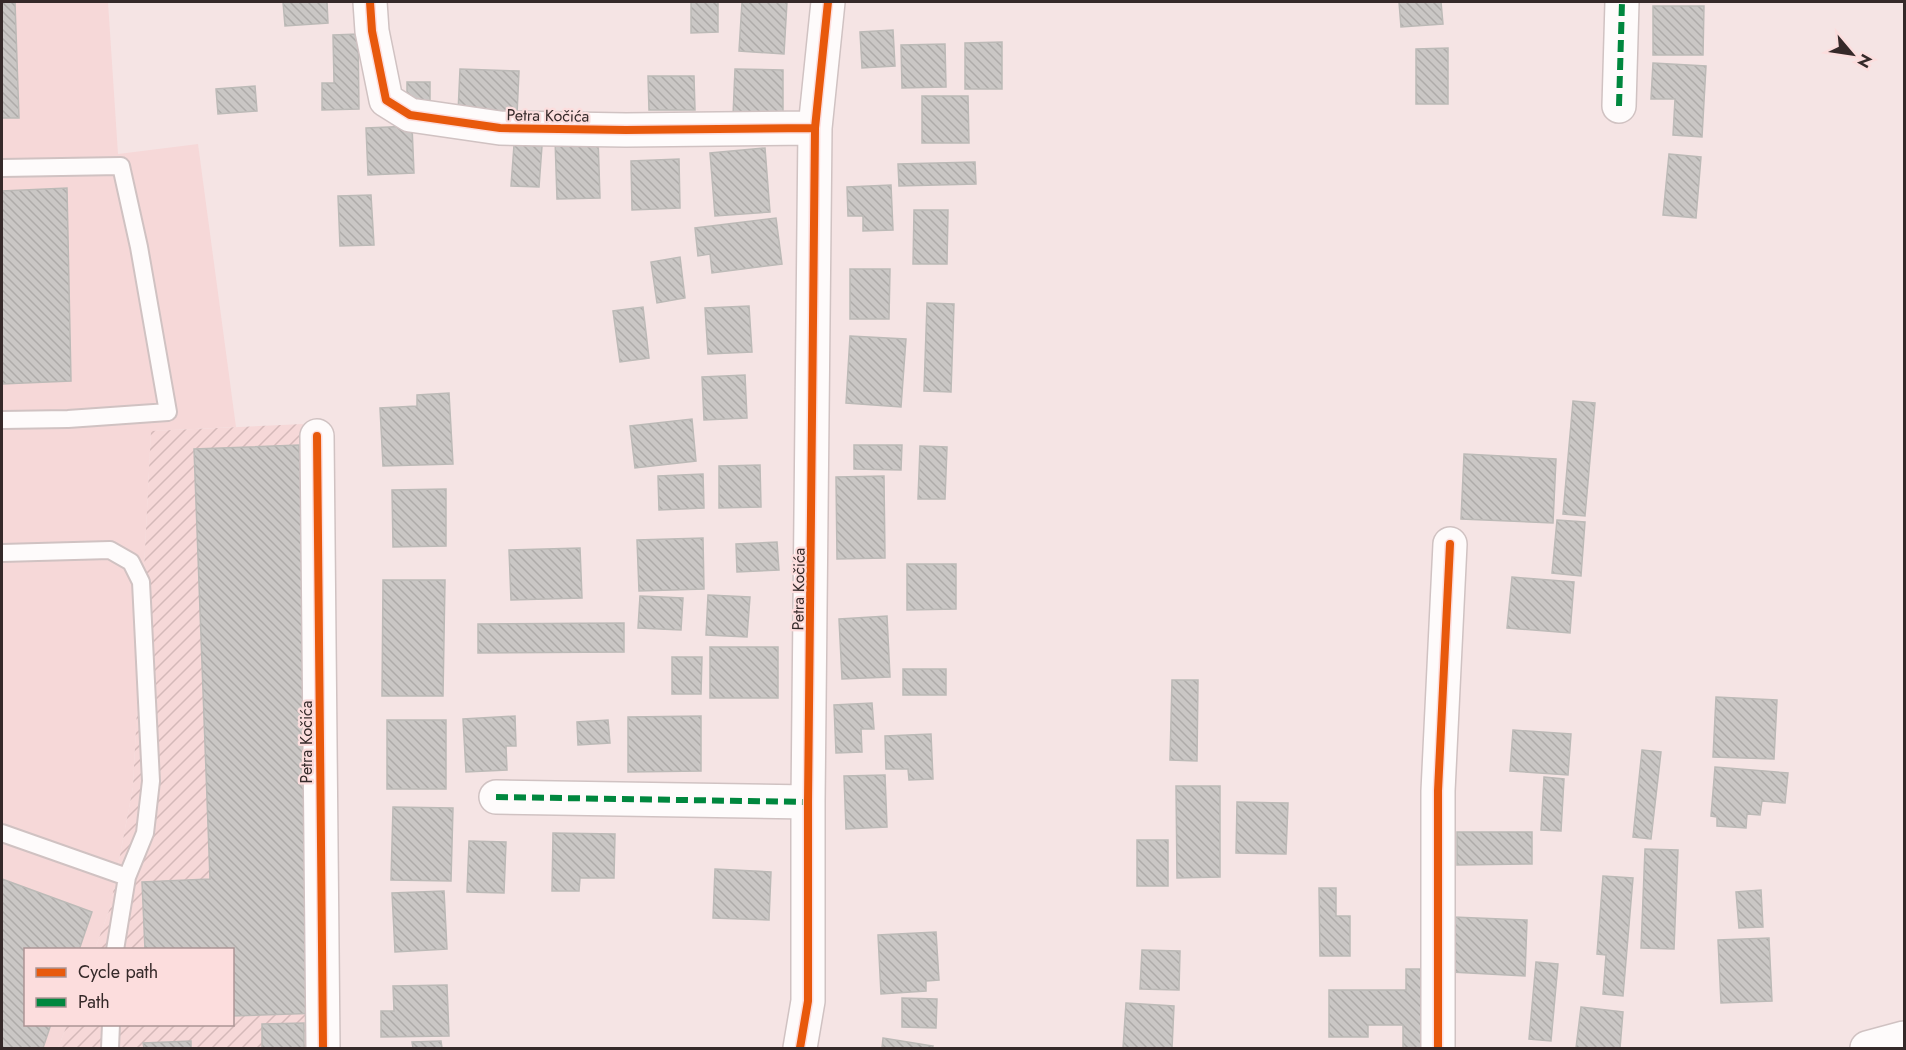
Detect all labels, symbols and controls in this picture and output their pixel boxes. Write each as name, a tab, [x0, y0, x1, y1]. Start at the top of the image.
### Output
north arrow	[1822, 24, 1882, 84]
text: N	[1852, 50, 1878, 72]
street label: Petra Kočića	[506, 103, 590, 128]
street label: Petra Kočića	[786, 547, 811, 631]
street label: Petra Kočića	[295, 701, 318, 783]
legend	[24, 948, 234, 1026]
text: Cycle path	[78, 959, 158, 985]
text: Path	[78, 989, 110, 1015]

